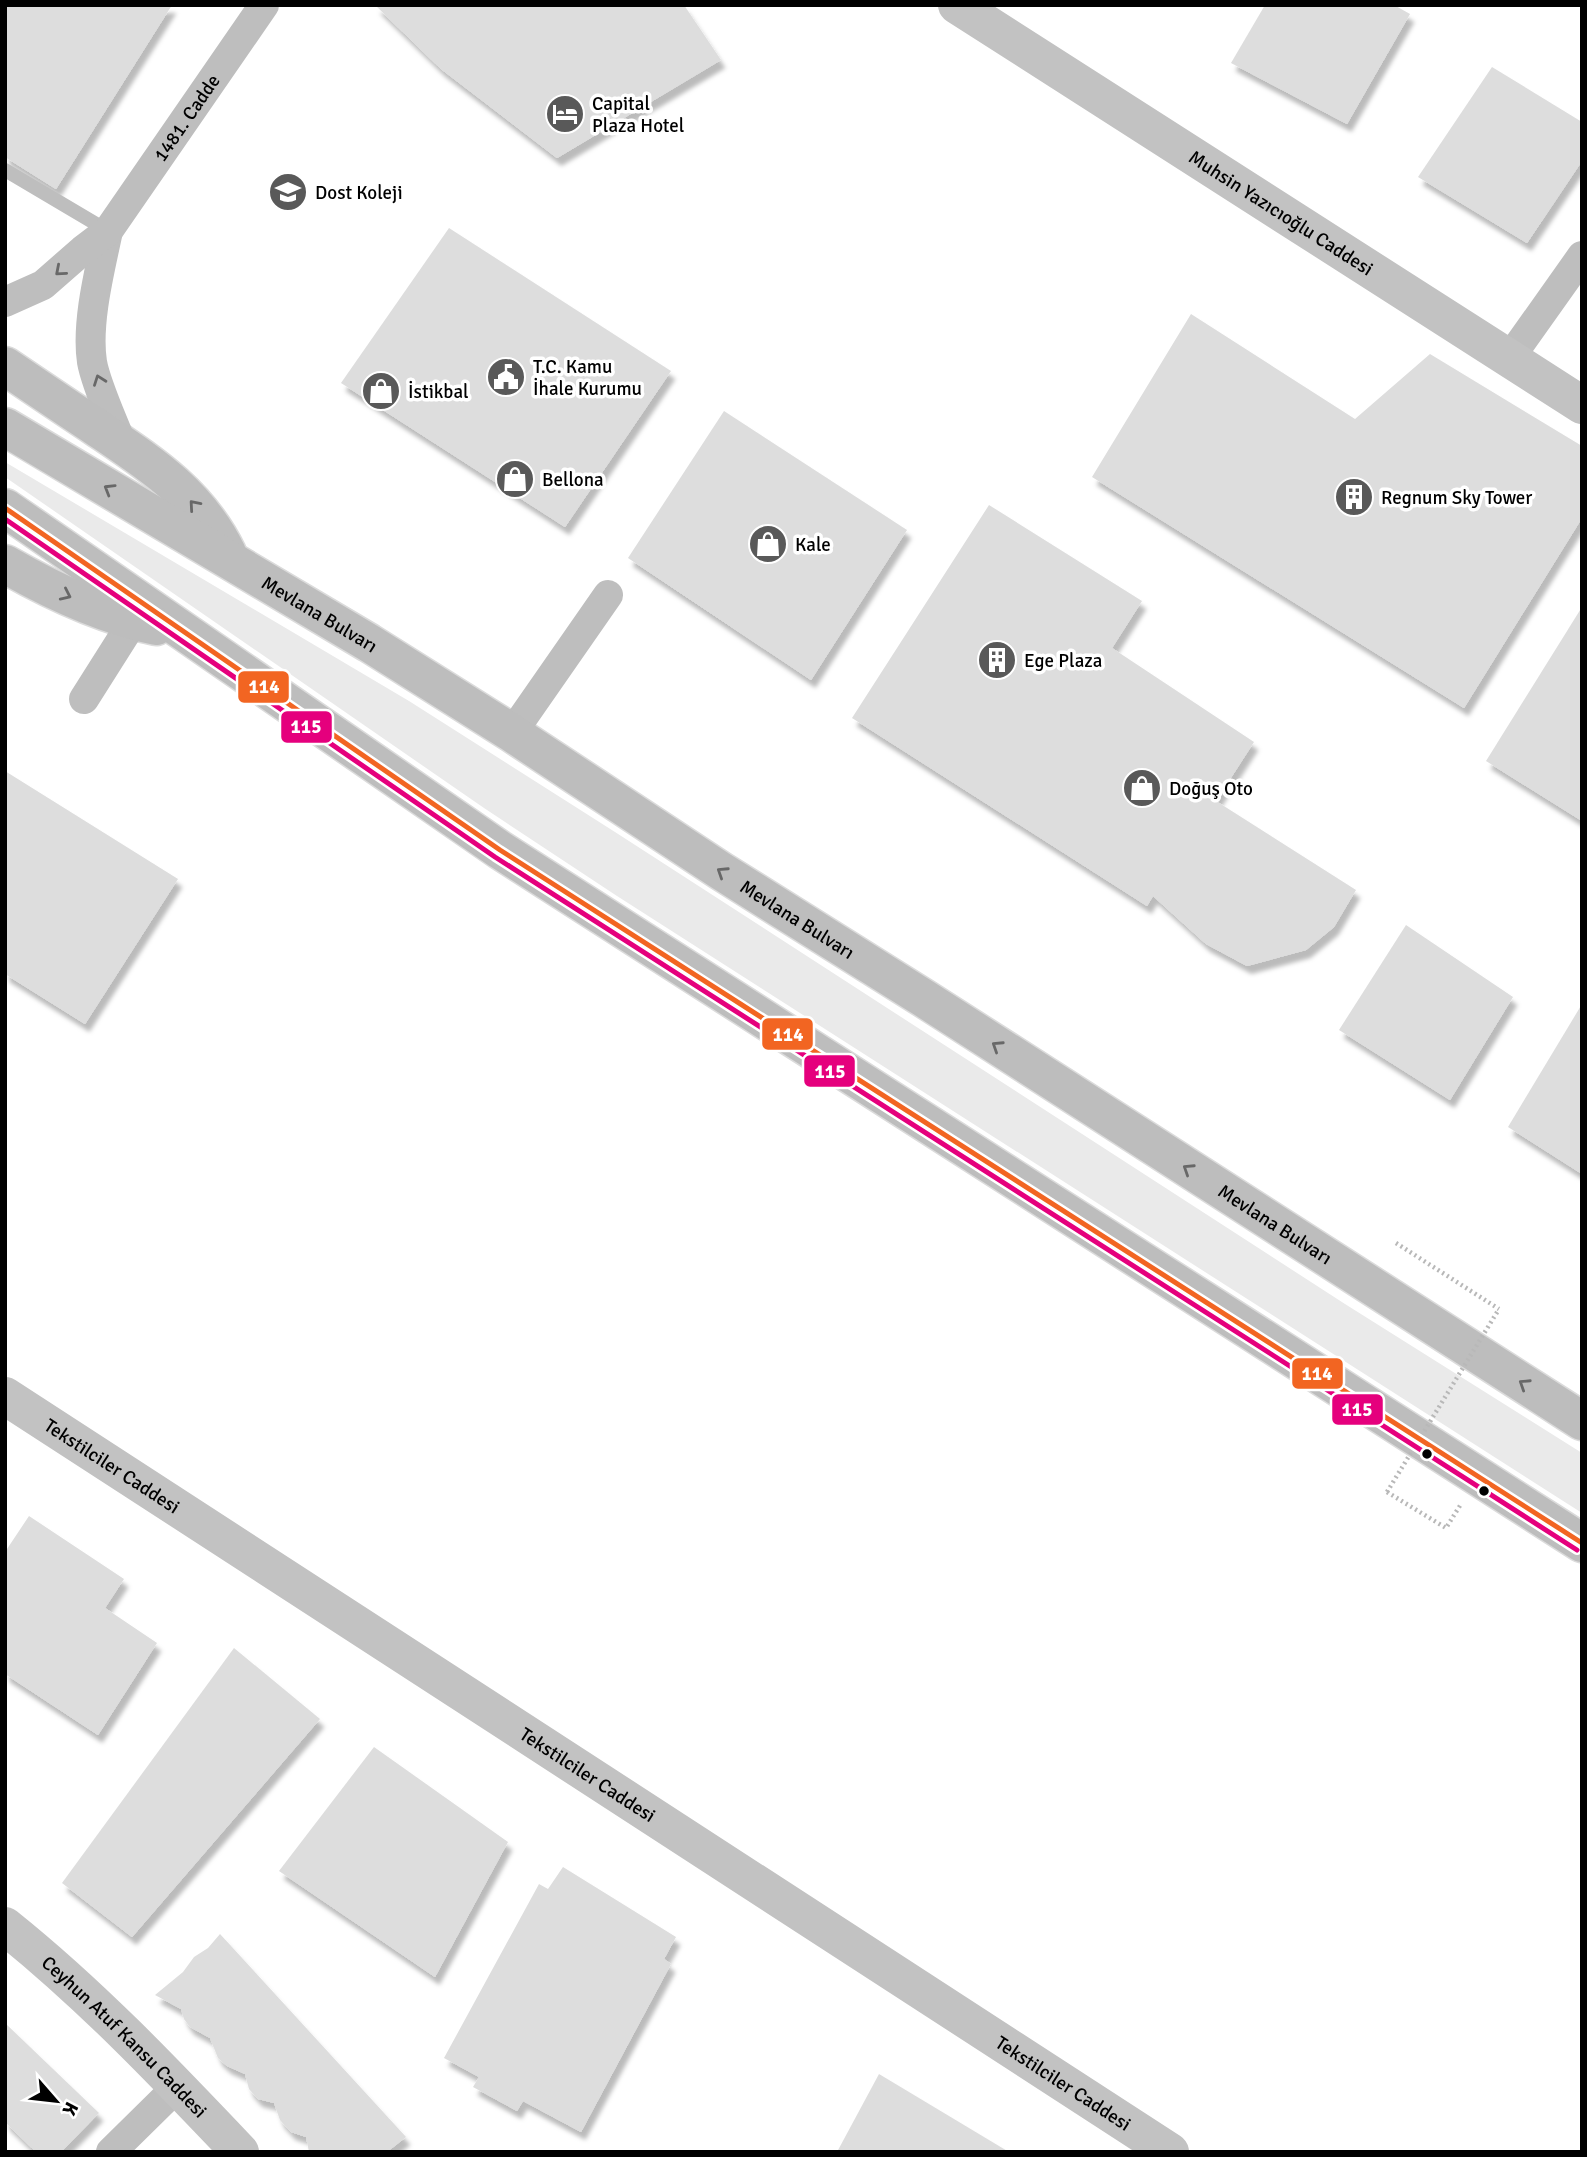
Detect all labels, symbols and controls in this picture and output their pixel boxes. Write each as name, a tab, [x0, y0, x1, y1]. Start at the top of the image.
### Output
street label: 1481. Cadde	[149, 70, 226, 166]
place label: Capital Plaza Hotel	[592, 92, 684, 138]
hotel icon: Capital Plaza Hotel	[544, 93, 586, 135]
street label: Muhsin Yazıcıoğlu Caddesi	[1184, 145, 1378, 281]
school or university icon: Dost Koleji	[267, 171, 309, 213]
place label: Dost Koleji	[315, 181, 403, 205]
one-way arrow	[55, 263, 68, 275]
place label: T.C. Kamu İhale Kurumu	[533, 355, 642, 401]
public building icon: T.C. Kamu İhale Kurumu	[485, 356, 527, 398]
shop icon: İstikbal	[360, 370, 402, 412]
one-way arrow	[93, 375, 107, 387]
place label: İstikbal	[408, 380, 469, 404]
shop icon: Bellona	[494, 458, 536, 500]
place label: Bellona	[542, 468, 604, 492]
building icon: Regnum Sky Tower	[1333, 476, 1375, 518]
one-way arrow	[104, 484, 117, 497]
place label: Regnum Sky Tower	[1381, 486, 1532, 510]
one-way arrow	[190, 500, 202, 513]
shop icon: Kale	[747, 523, 789, 565]
place label: Kale	[795, 533, 831, 557]
street label: Mevlana Bulvarı	[257, 571, 382, 658]
one-way arrow	[59, 587, 71, 601]
building icon: Ege Plaza	[976, 639, 1018, 681]
place label: Ege Plaza	[1024, 649, 1102, 673]
line badge: 114	[237, 670, 290, 704]
text: 114	[249, 675, 279, 699]
line badge: 115	[280, 710, 333, 744]
text: 115	[291, 715, 321, 739]
shop icon: Doğuş Oto	[1121, 767, 1163, 809]
place label: Doğuş Oto	[1169, 777, 1253, 801]
one-way arrow	[717, 867, 730, 880]
street label: Mevlana Bulvarı	[735, 875, 859, 965]
line badge: 114	[761, 1017, 814, 1051]
text: 114	[773, 1023, 803, 1047]
one-way arrow	[992, 1042, 1005, 1054]
line badge: 115	[803, 1054, 856, 1088]
text: 115	[815, 1060, 845, 1084]
one-way arrow	[1183, 1165, 1196, 1178]
street label: Mevlana Bulvarı	[1213, 1179, 1336, 1270]
line badge: 114	[1291, 1357, 1344, 1390]
text: 114	[1302, 1362, 1332, 1386]
one-way arrow	[1519, 1380, 1532, 1393]
line badge: 115	[1331, 1393, 1384, 1426]
text: 115	[1342, 1398, 1372, 1422]
street label: Tekstilciler Caddesi	[39, 1414, 184, 1519]
unlabelled marker	[1420, 1447, 1434, 1461]
unlabelled marker	[1477, 1484, 1491, 1498]
street label: Tekstilciler Caddesi	[515, 1722, 660, 1828]
street label: Ceyhun Atuf Kansu Caddesi	[37, 1952, 213, 2122]
street label: Tekstilciler Caddesi	[991, 2031, 1135, 2137]
north arrow	[21, 2066, 91, 2136]

